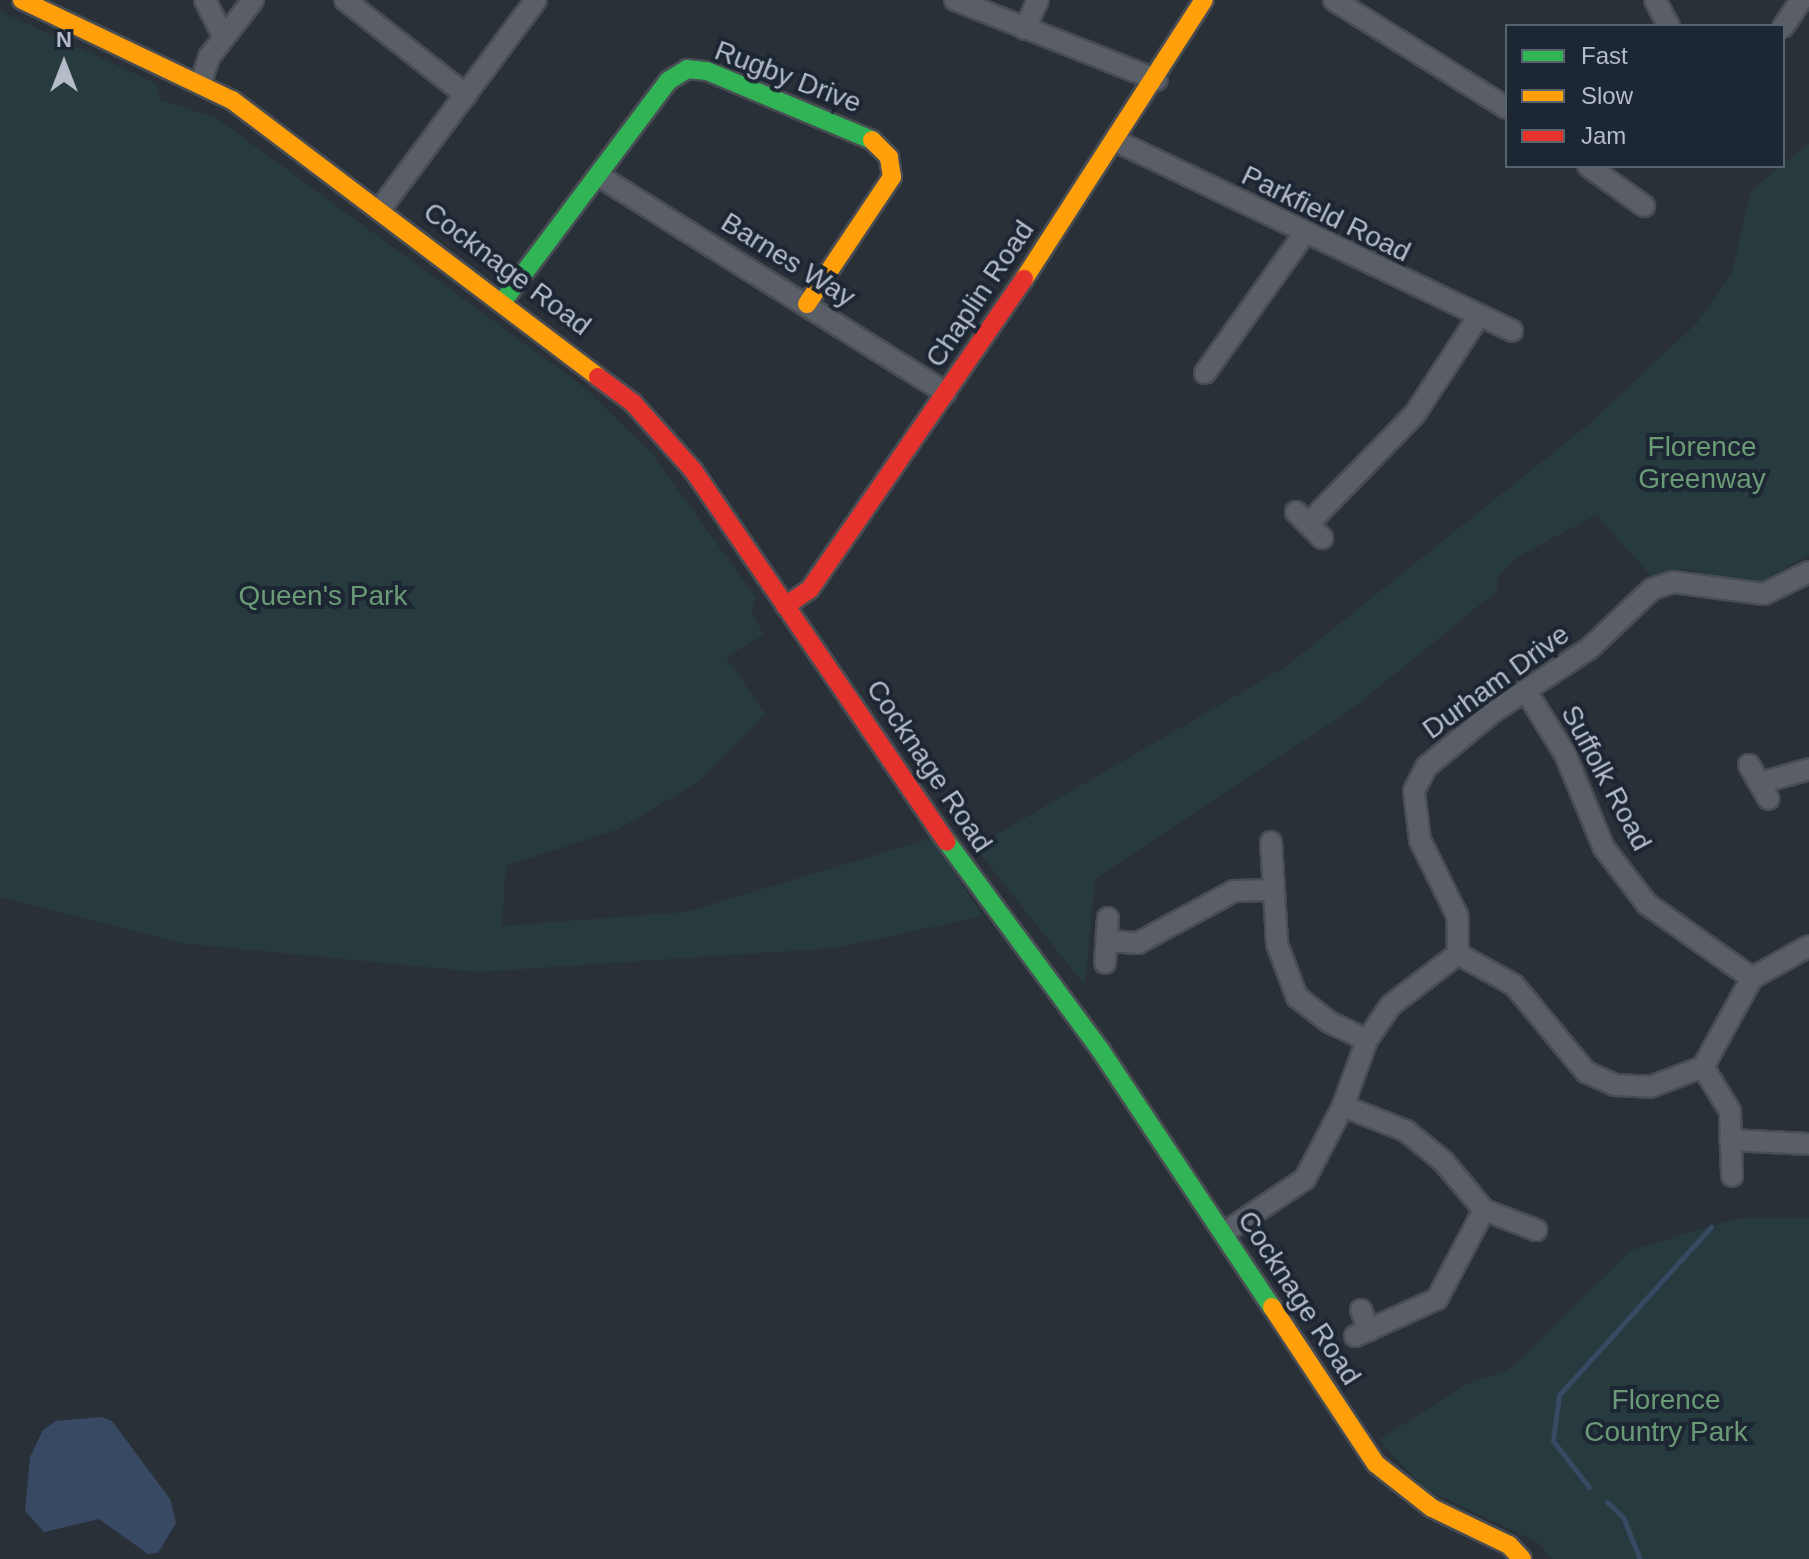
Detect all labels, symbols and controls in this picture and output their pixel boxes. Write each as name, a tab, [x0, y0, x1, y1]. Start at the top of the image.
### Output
north arrow	[24, 24, 104, 104]
legend	[1505, 24, 1785, 168]
text: N	[56, 27, 72, 52]
street label: Rugby Drive	[710, 34, 866, 120]
text: Fast	[1581, 42, 1628, 69]
text: Slow	[1581, 82, 1633, 109]
text: Jam	[1581, 122, 1626, 149]
street label: Parkfield Road	[1236, 159, 1416, 269]
street label: Cocknage Road	[417, 195, 597, 343]
street label: Barnes Way	[715, 206, 861, 314]
street label: Chaplin Road	[919, 214, 1041, 374]
park label: Florence Greenway	[1638, 430, 1766, 496]
park label: Queen's Park	[239, 579, 407, 613]
street label: Durham Drive	[1416, 618, 1576, 746]
street label: Cocknage Road	[859, 673, 999, 859]
street label: Suffolk Road	[1554, 700, 1658, 856]
street label: Cocknage Road	[1230, 1205, 1368, 1391]
park label: Florence Country Park	[1584, 1383, 1748, 1449]

